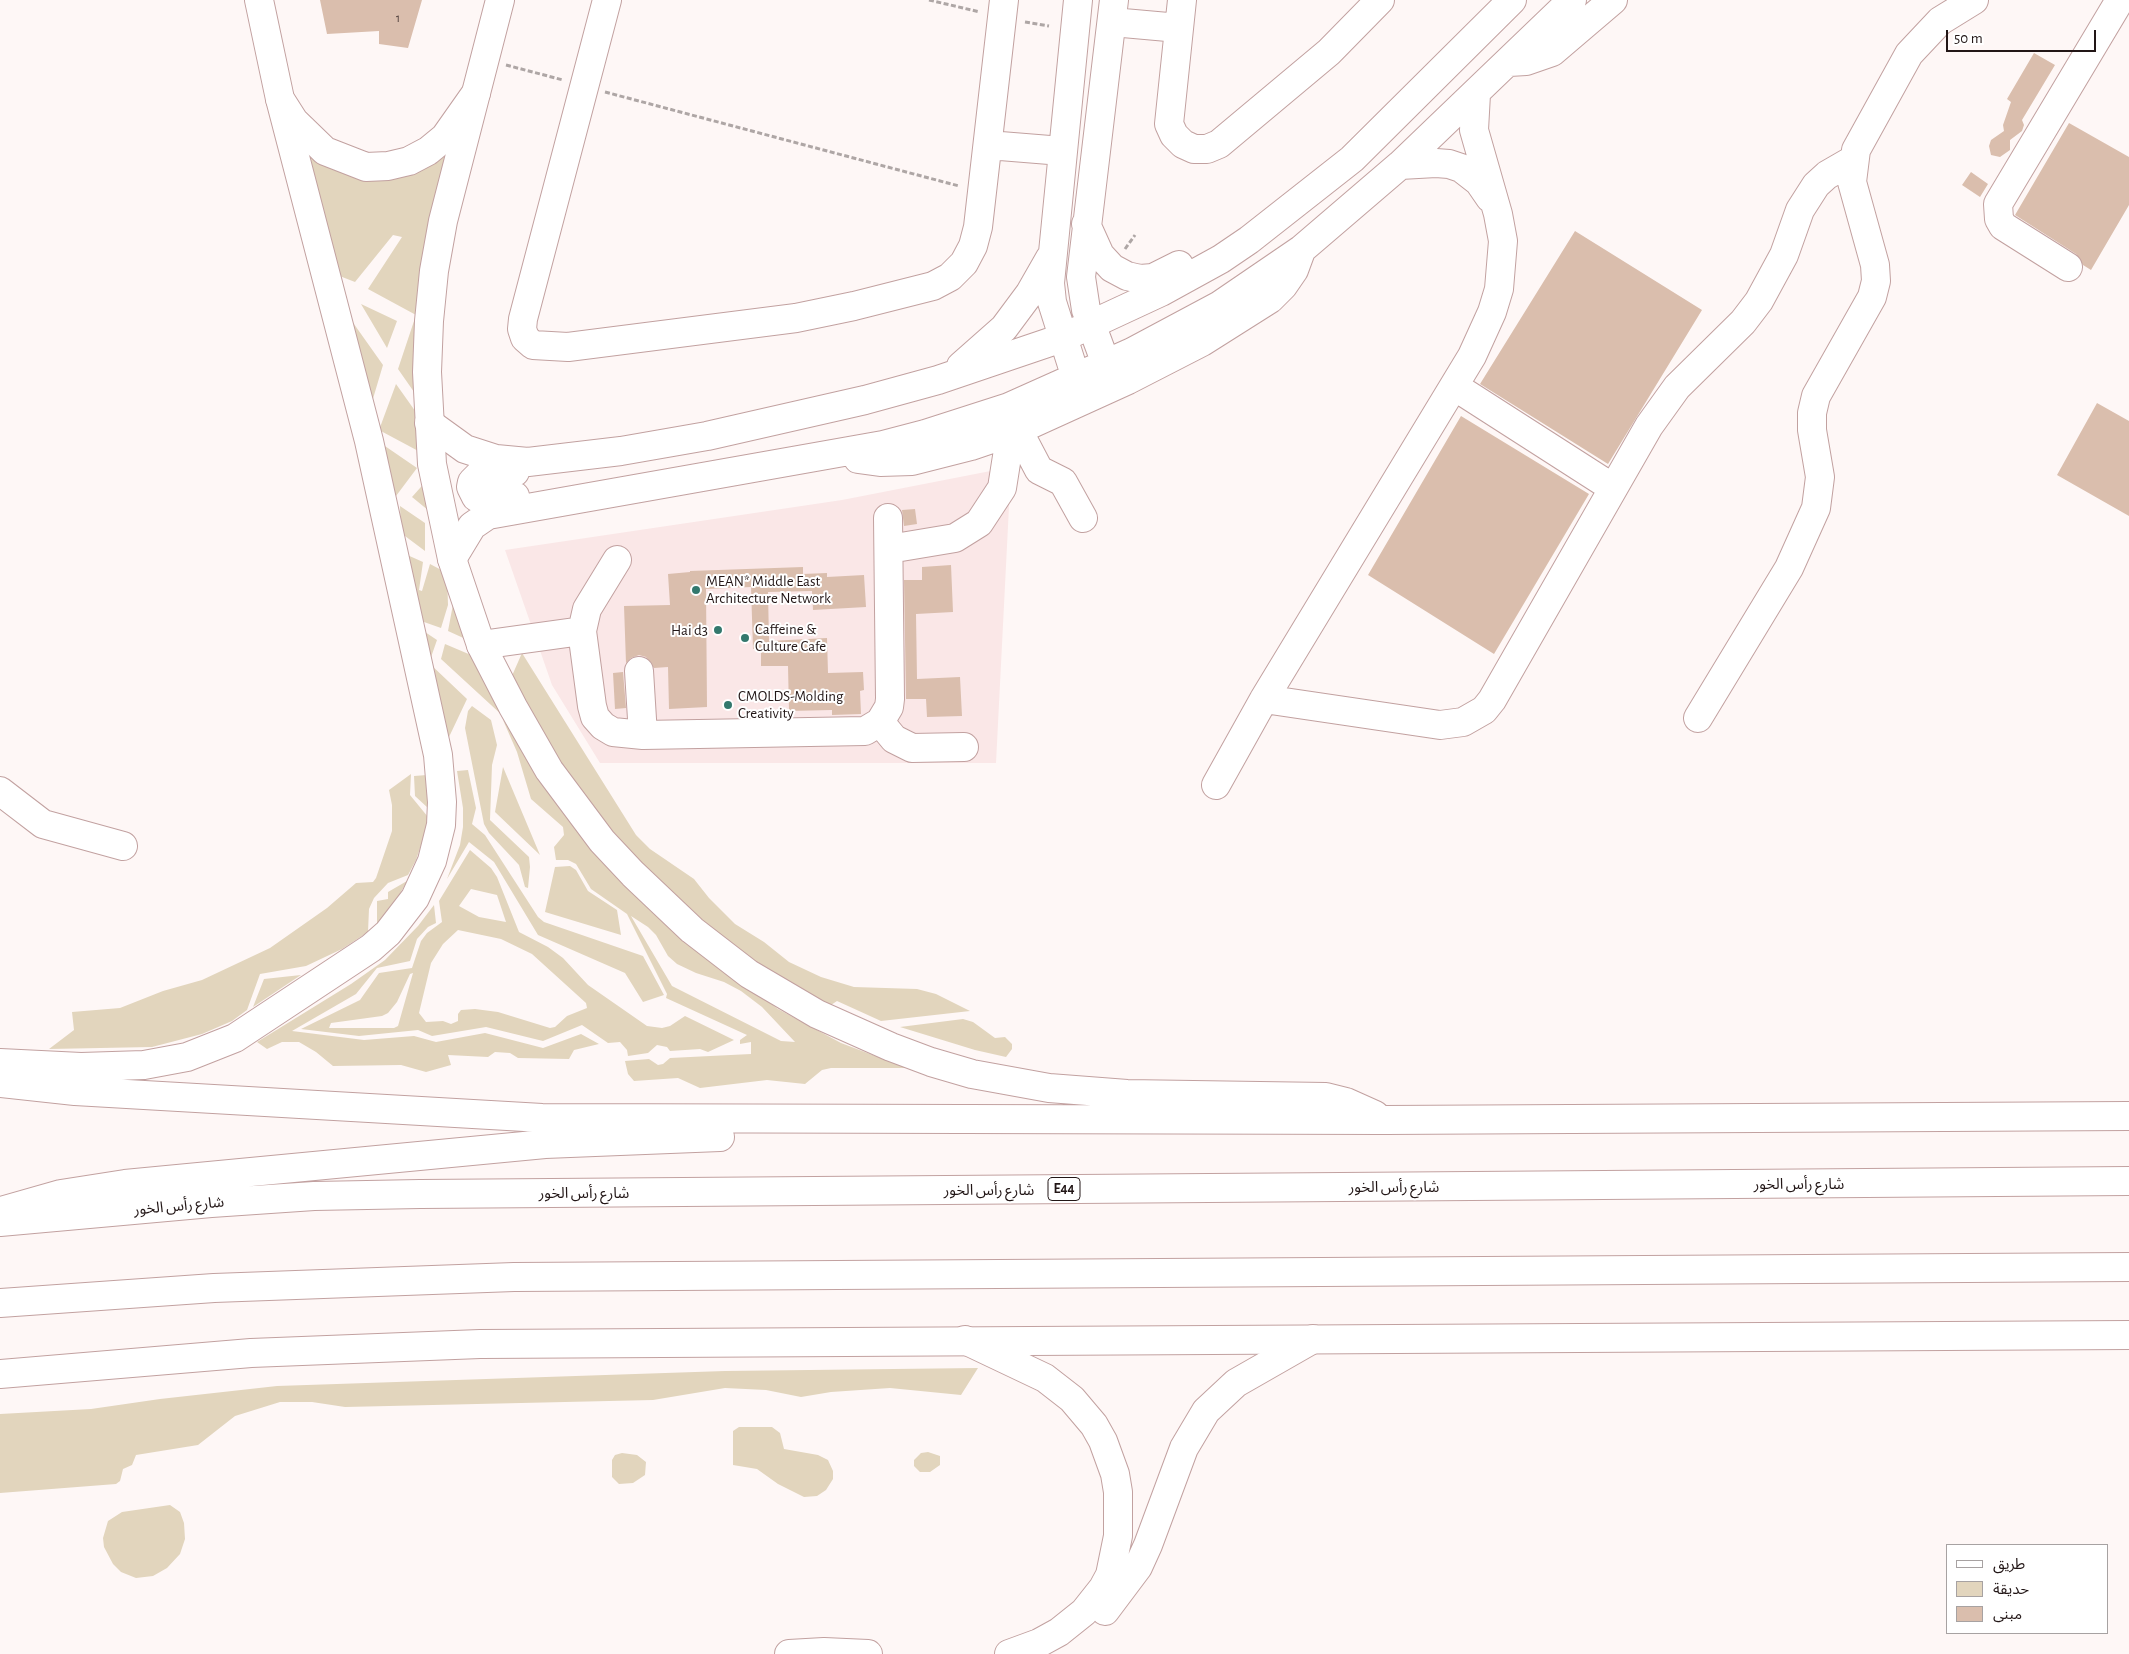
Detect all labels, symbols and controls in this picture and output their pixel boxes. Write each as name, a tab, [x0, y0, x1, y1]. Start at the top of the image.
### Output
house number: 1	[396, 11, 400, 25]
scale bar	[1949, 20, 2099, 52]
text: 50 m	[1954, 31, 1983, 46]
place label: MEAN* Middle East Architecture Network	[706, 572, 831, 607]
marker: MEAN* Middle East Architecture Network	[690, 584, 702, 596]
place label: Caffeine & Culture Cafe	[755, 620, 826, 655]
place label: Hai d3	[671, 621, 708, 639]
marker: Hai d3	[712, 624, 724, 636]
marker: Caffeine & Culture Cafe	[739, 632, 751, 644]
place label: CMOLDS-Molding Creativity	[738, 687, 843, 722]
marker: CMOLDS-Molding Creativity	[722, 699, 734, 711]
street label: شارع رأس الخور	[1754, 1175, 1844, 1193]
road number: E44	[1048, 1178, 1080, 1200]
street label: شارع رأس الخور	[1349, 1178, 1439, 1196]
street label: شارع رأس الخور	[944, 1181, 1034, 1199]
street label: شارع رأس الخور	[539, 1184, 629, 1202]
street label: شارع رأس الخور	[133, 1193, 225, 1219]
legend	[1946, 1544, 2109, 1634]
text: طريق	[1993, 1557, 2025, 1572]
text: حديقة	[1993, 1582, 2029, 1597]
text: مبنى	[1993, 1607, 2022, 1622]

